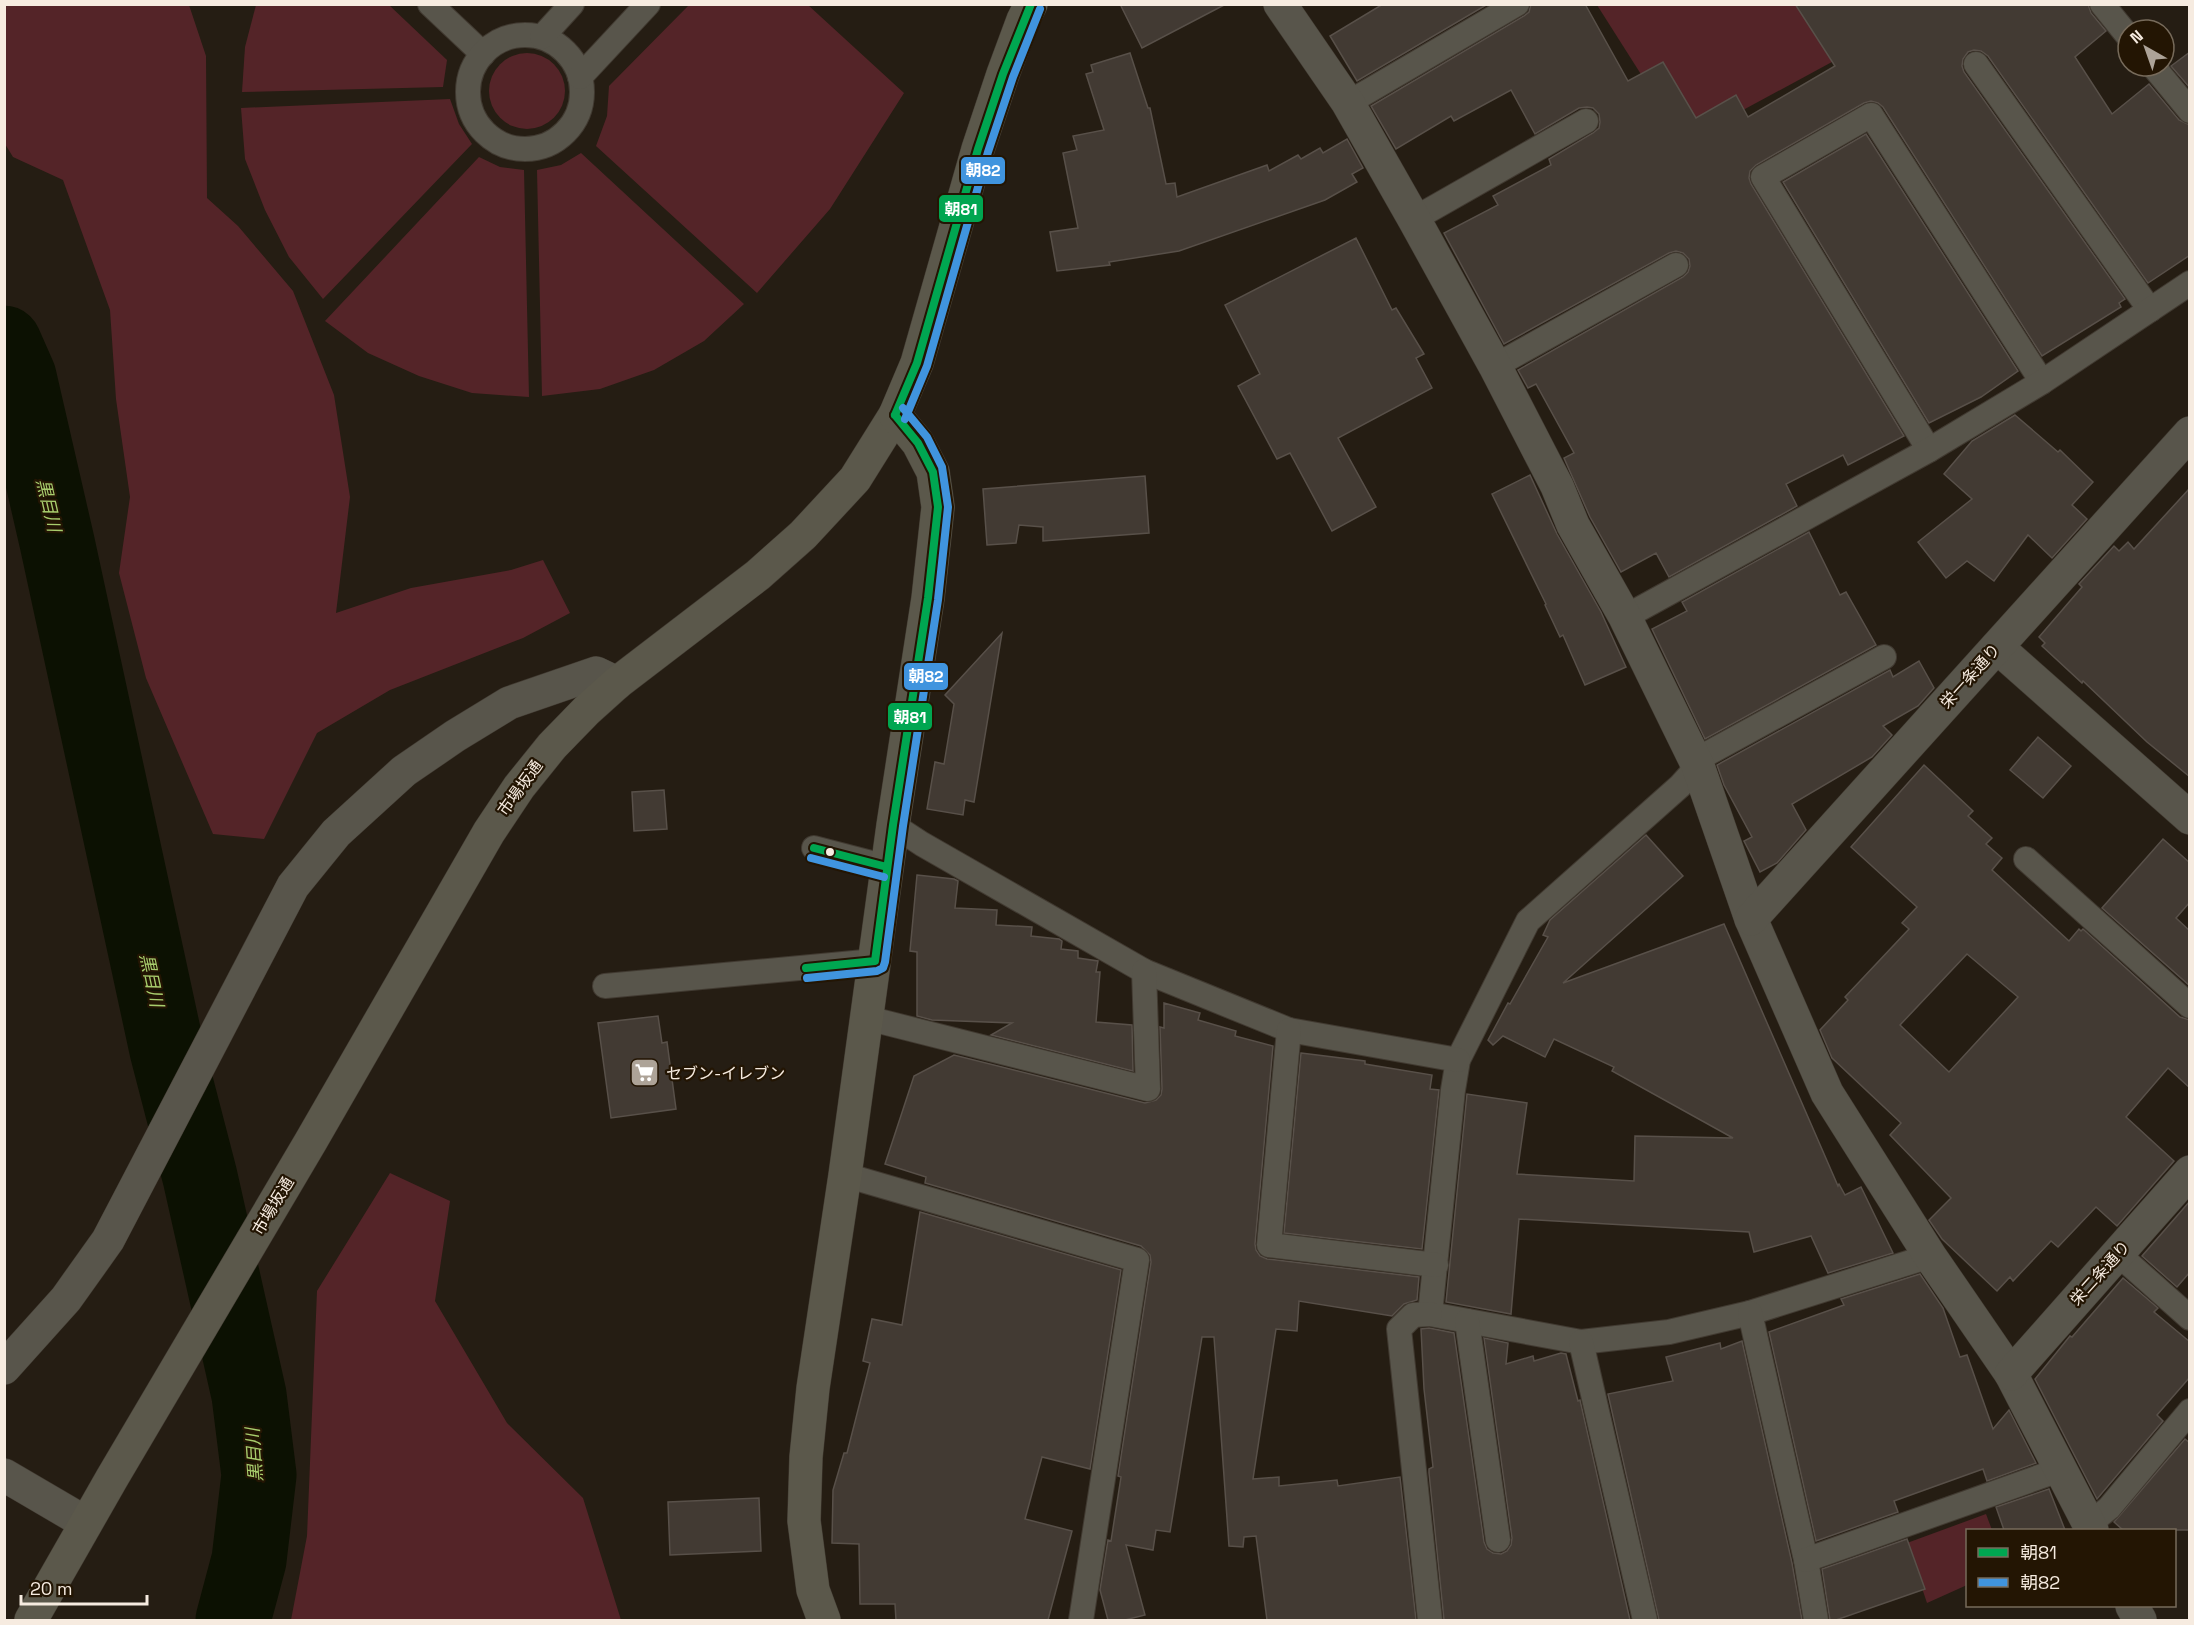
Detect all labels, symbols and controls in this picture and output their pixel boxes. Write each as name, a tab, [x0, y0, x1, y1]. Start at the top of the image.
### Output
north arrow	[2116, 18, 2176, 78]
text: N	[2126, 25, 2148, 48]
line badge: 朝82	[960, 156, 1006, 185]
text: 朝82	[965, 160, 1001, 181]
line badge: 朝81	[938, 194, 984, 223]
text: 朝81	[945, 199, 977, 220]
water label: 黒目川	[32, 476, 67, 536]
street label: 栄一条通り	[1935, 639, 2005, 713]
line badge: 朝82	[903, 662, 949, 691]
text: 朝82	[908, 666, 944, 687]
line badge: 朝81	[887, 702, 933, 731]
text: 朝81	[894, 707, 926, 728]
street label: 市場坂通	[493, 756, 547, 820]
unlabelled marker	[824, 846, 836, 858]
water label: 黒目川	[135, 951, 169, 1011]
supermarket icon: セブン-イレブン	[629, 1057, 661, 1089]
place label: セブン-イレブン	[666, 1063, 785, 1084]
street label: 市場坂通	[248, 1173, 298, 1239]
street label: 栄二条通り	[2065, 1236, 2135, 1310]
water label: 黒目川	[241, 1425, 267, 1483]
legend	[1966, 1529, 2176, 1607]
text: 朝81	[2020, 1541, 2057, 1564]
scale bar	[21, 1568, 147, 1606]
text: 朝82	[2020, 1571, 2060, 1594]
text: 20 m	[30, 1577, 73, 1600]

